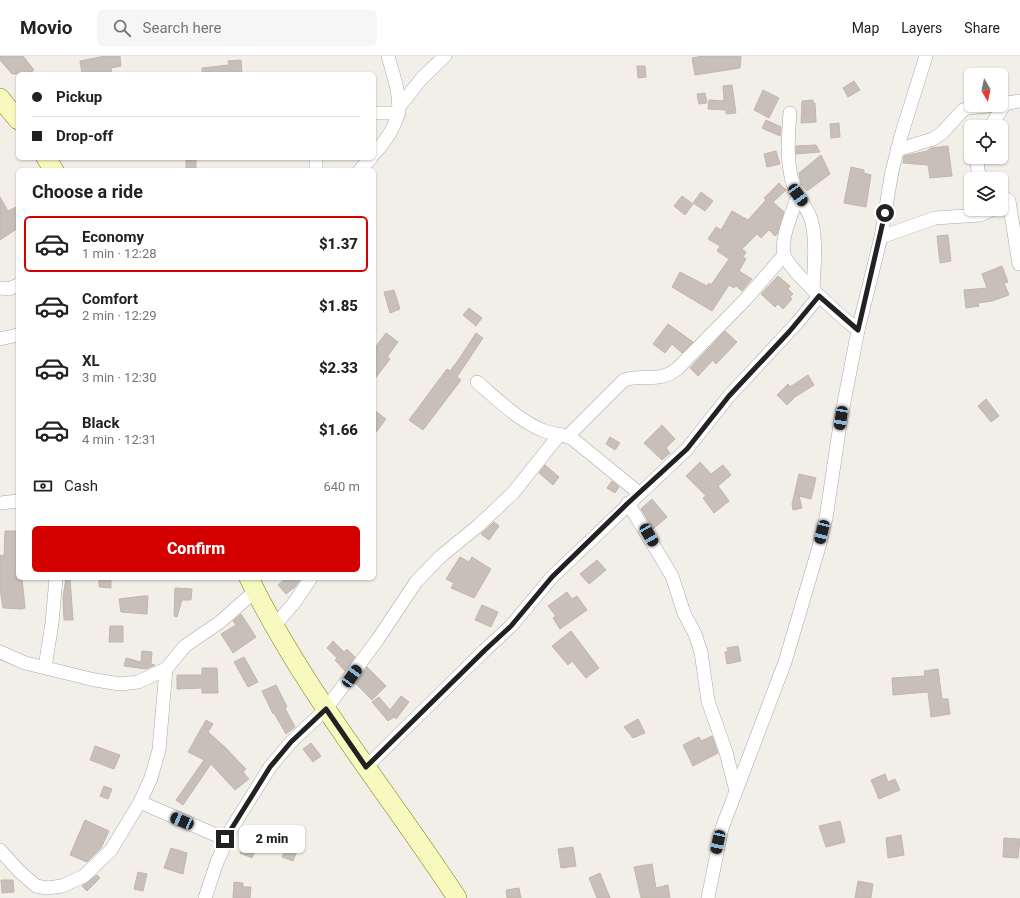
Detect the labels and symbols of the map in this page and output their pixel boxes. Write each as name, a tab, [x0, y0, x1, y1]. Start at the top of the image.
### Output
north arrow	[964, 68, 1008, 112]
car	[786, 182, 810, 208]
route start	[876, 204, 894, 222]
car	[833, 405, 849, 431]
car	[813, 519, 831, 545]
car	[638, 522, 660, 548]
car	[340, 663, 364, 689]
car	[169, 811, 195, 831]
callout: 2 min	[239, 825, 305, 853]
car	[710, 829, 726, 855]
route end	[216, 830, 234, 848]

